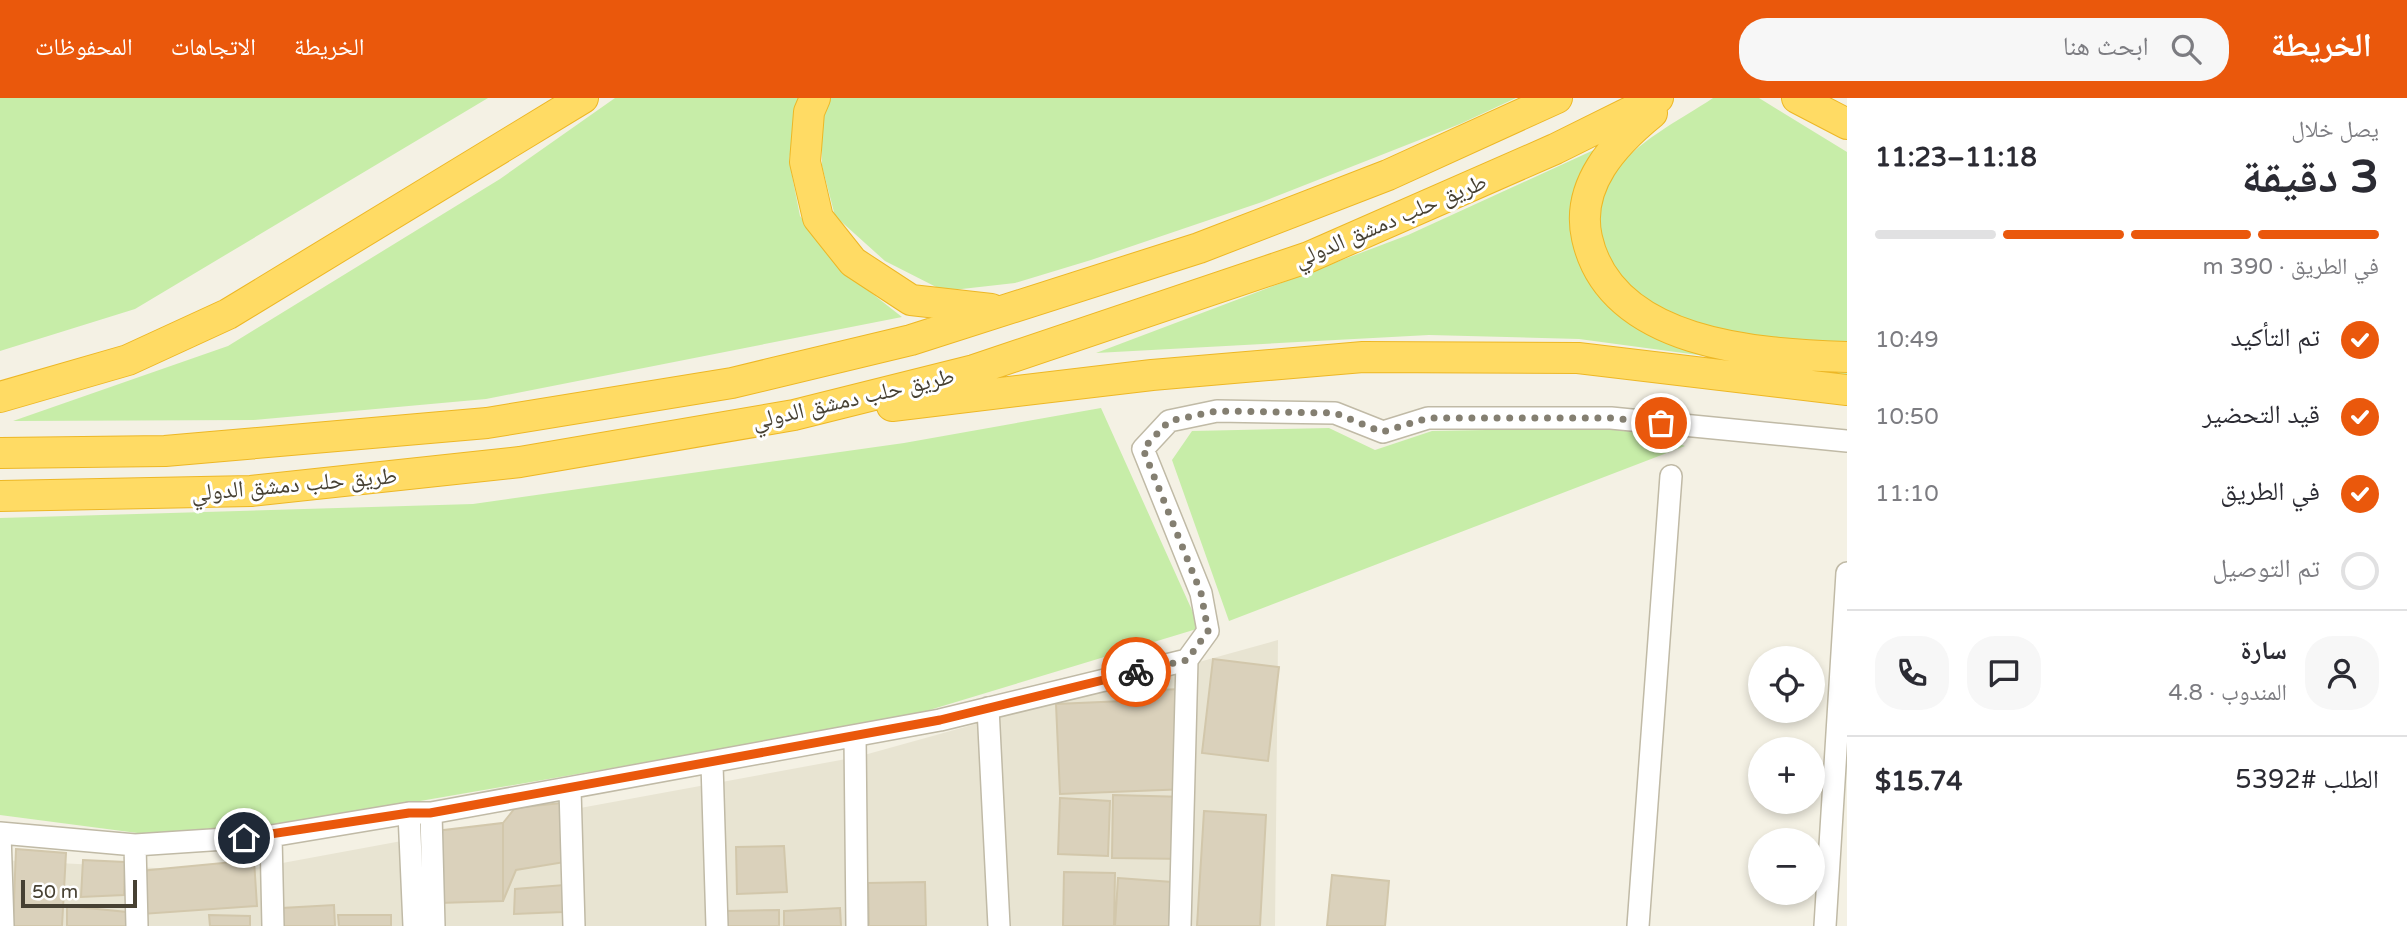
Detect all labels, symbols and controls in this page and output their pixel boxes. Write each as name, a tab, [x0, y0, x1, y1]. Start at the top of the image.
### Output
search box	[1739, 18, 2229, 81]
text: الخريطة	[2271, 26, 2372, 65]
icon: search	[2167, 30, 2205, 68]
text: ابحث هنا	[2063, 31, 2149, 62]
text: المحفوظات	[35, 33, 133, 62]
text: الاتجاهات	[171, 33, 256, 62]
text: الخريطة	[294, 33, 365, 62]
text: يصل خلال	[2291, 116, 2379, 144]
text: 11:18–11:23	[1875, 142, 2037, 173]
text: 3 دقيقة	[2242, 150, 2379, 205]
street label: طريق حلب دمشق الدولي	[1290, 168, 1493, 278]
text: في الطريق · 390 m	[2202, 253, 2379, 281]
icon: check	[2341, 321, 2379, 359]
text: تم التأكيد	[2230, 322, 2320, 353]
text: 10:49	[1875, 326, 1939, 354]
street label: طريق حلب دمشق الدولي	[749, 362, 958, 440]
pin	[1631, 393, 1691, 453]
icon: check	[2341, 398, 2379, 436]
text: قيد التحضير	[2202, 399, 2320, 430]
text: 10:50	[1875, 403, 1939, 431]
icon: bag	[1642, 404, 1680, 442]
street label: طريق حلب دمشق الدولي	[190, 462, 399, 512]
icon: check	[2341, 475, 2379, 513]
text: في الطريق	[2220, 476, 2320, 507]
text: 11:10	[1875, 480, 1939, 508]
text: تم التوصيل	[2212, 553, 2320, 584]
text: سارة	[2240, 635, 2287, 666]
button: phone	[1875, 636, 1949, 710]
button: chat	[1967, 636, 2041, 710]
button: person	[2305, 636, 2379, 710]
courier	[1101, 637, 1171, 707]
map controls	[1748, 646, 1825, 905]
button: locate	[1748, 646, 1825, 723]
icon: bike	[1117, 653, 1155, 691]
text: المندوب · 4.8	[2168, 679, 2287, 707]
button: +	[1748, 737, 1825, 814]
text: الطلب #5392	[2235, 764, 2379, 795]
text: $15.74	[1875, 766, 1963, 797]
pin	[214, 808, 274, 868]
icon: home	[225, 819, 263, 857]
button: −	[1748, 828, 1825, 905]
scale bar	[21, 877, 136, 909]
text: 50 m	[32, 881, 78, 903]

